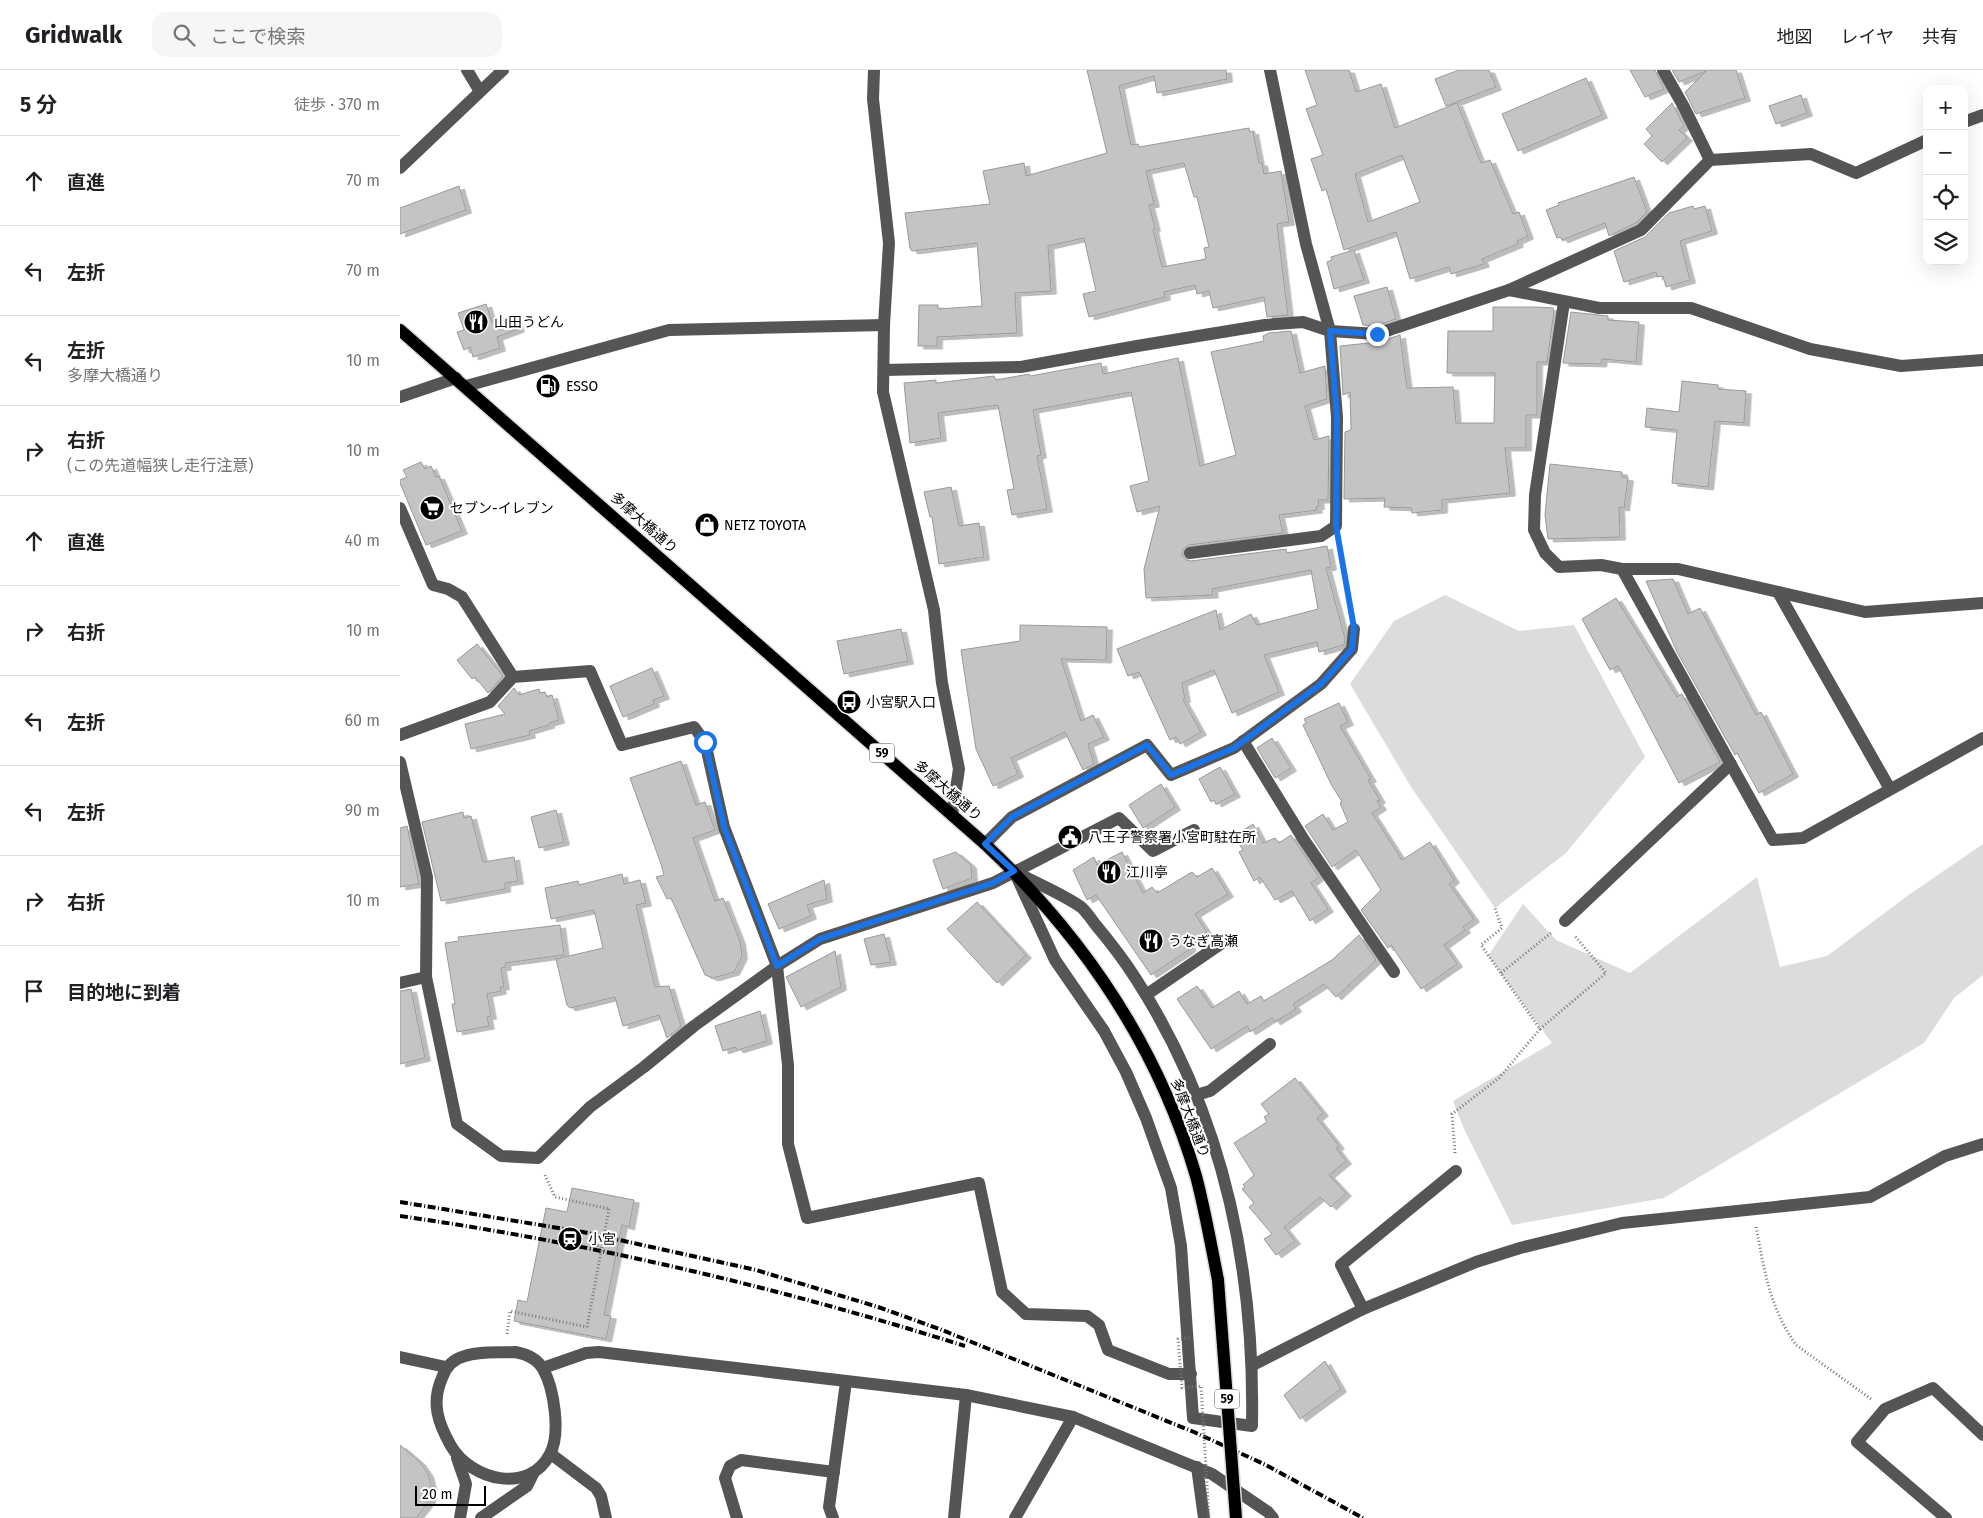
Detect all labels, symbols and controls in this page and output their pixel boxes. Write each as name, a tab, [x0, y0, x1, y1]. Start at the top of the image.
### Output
search box	[152, 12, 502, 57]
text: Gridwalk	[25, 21, 122, 49]
icon: search	[170, 21, 198, 49]
text: ここで検索	[210, 25, 305, 48]
text: 地図	[1777, 26, 1813, 48]
text: レイヤ	[1841, 26, 1894, 48]
text: 共有	[1922, 26, 1958, 48]
map controls	[1923, 85, 1968, 265]
button: +	[1923, 85, 1968, 130]
text: 5 分	[20, 92, 57, 118]
text: 徒歩 · 370 m	[294, 95, 380, 114]
button: −	[1923, 130, 1968, 175]
icon: ahead	[20, 167, 48, 195]
text: 直進	[67, 171, 105, 194]
text: 70 m	[346, 171, 380, 190]
button: locate	[1923, 175, 1968, 220]
button: layers	[1923, 220, 1968, 265]
icon: left	[20, 257, 48, 285]
text: 左折	[67, 261, 105, 284]
text: 70 m	[346, 261, 380, 280]
restaurant icon: 山田うどん	[463, 309, 489, 335]
place label: 山田うどん	[494, 314, 564, 331]
route end	[1366, 323, 1389, 346]
text: 左折	[67, 339, 105, 362]
icon: left	[20, 347, 48, 375]
text: 10 m	[346, 351, 380, 370]
text: 多摩大橋通り	[67, 366, 163, 385]
fuel station icon: ESSO	[535, 373, 561, 399]
place label: ESSO	[566, 378, 598, 395]
text: 右折	[67, 429, 105, 452]
icon: right	[20, 437, 48, 465]
text: 10 m	[346, 441, 380, 460]
text: (この先道幅狭し走行注意)	[67, 456, 253, 475]
street label: 多摩大橋通り	[607, 489, 681, 557]
supermarket icon: セブン-イレブン	[419, 495, 445, 521]
place label: セブン-イレブン	[450, 500, 554, 517]
shop icon: NETZ TOYOTA	[694, 512, 720, 538]
place label: NETZ TOYOTA	[724, 517, 806, 534]
icon: ahead	[20, 527, 48, 555]
text: 直進	[67, 531, 105, 554]
text: 40 m	[345, 531, 380, 550]
icon: right	[20, 617, 48, 645]
text: 右折	[67, 621, 105, 644]
text: 10 m	[346, 621, 380, 640]
bus stop icon: 小宮駅入口	[836, 689, 862, 715]
place label: 小宮駅入口	[866, 694, 936, 711]
icon: left	[20, 707, 48, 735]
text: 左折	[67, 711, 105, 734]
text: 60 m	[345, 711, 380, 730]
route start	[694, 731, 717, 754]
road number: 59	[870, 744, 894, 762]
street label: 多摩大橋通り	[911, 757, 985, 825]
icon: left	[20, 797, 48, 825]
text: 左折	[67, 801, 105, 824]
text: 90 m	[345, 801, 380, 820]
public building icon: 八王子警察署小宮町駐在所	[1057, 824, 1083, 850]
place label: 八王子警察署小宮町駐在所	[1088, 829, 1256, 846]
restaurant icon: 江川亭	[1096, 859, 1122, 885]
place label: 江川亭	[1126, 864, 1168, 881]
icon: right	[20, 887, 48, 915]
text: 右折	[67, 891, 105, 914]
text: 10 m	[346, 891, 380, 910]
restaurant icon: うなぎ高瀬	[1138, 928, 1164, 954]
place label: うなぎ高瀬	[1168, 933, 1238, 950]
icon: arrive	[20, 977, 48, 1005]
text: 目的地に到着	[67, 981, 181, 1004]
street label: 多摩大橋通り	[1167, 1076, 1213, 1160]
station icon: 小宮	[557, 1226, 583, 1252]
place label: 小宮	[588, 1231, 616, 1248]
road number: 59	[1214, 1390, 1240, 1408]
scale bar	[415, 1483, 486, 1506]
text: 20 m	[422, 1486, 452, 1503]

